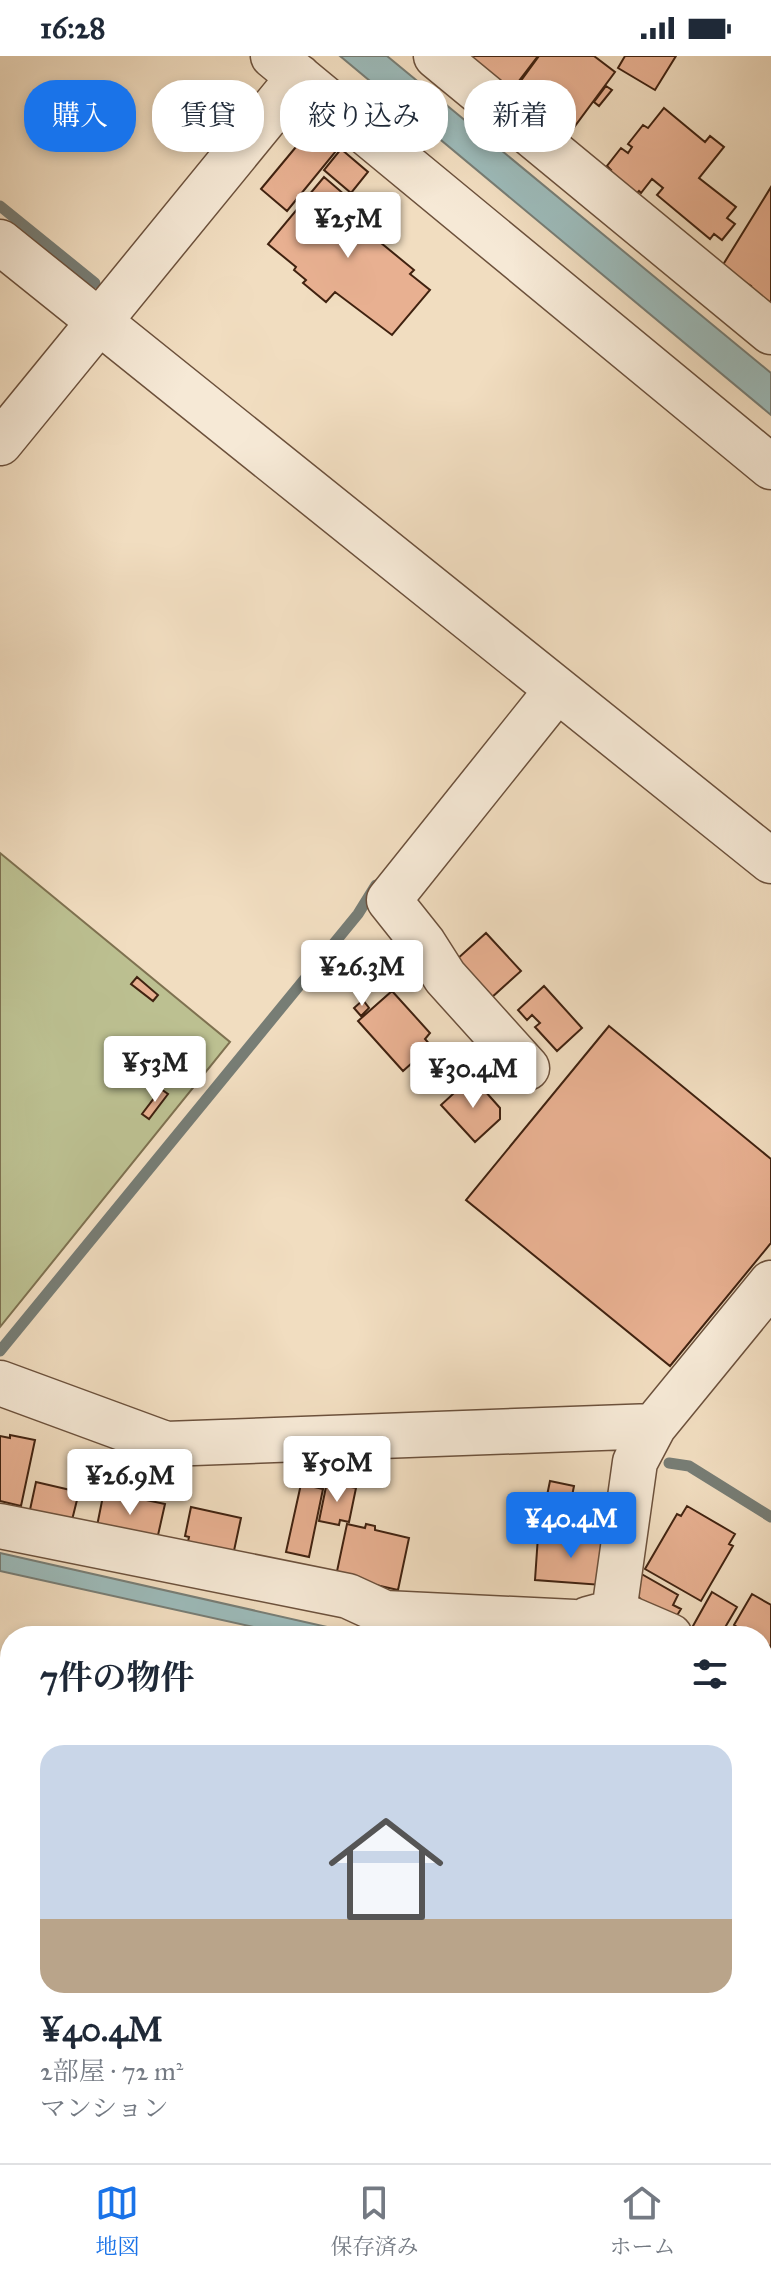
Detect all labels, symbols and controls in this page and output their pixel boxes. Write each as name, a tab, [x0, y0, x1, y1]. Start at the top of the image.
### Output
text: 16:28	[40, 10, 105, 46]
chip: 購入	[24, 80, 136, 152]
chip: 賃貸	[152, 80, 264, 152]
chip: 絞り込み	[280, 80, 448, 152]
chip: 新着	[464, 80, 576, 152]
pin: ¥25M	[301, 192, 395, 260]
text: ¥25M	[314, 202, 382, 234]
pin: ¥26.3M	[297, 940, 427, 1008]
text: ¥26.3M	[319, 950, 405, 982]
pin: ¥53M	[108, 1036, 202, 1104]
pin: ¥30.4M	[408, 1042, 538, 1110]
text: ¥53M	[122, 1046, 188, 1078]
text: ¥30.4M	[428, 1052, 518, 1084]
pin: ¥50M	[290, 1436, 384, 1504]
text: ¥50M	[301, 1446, 373, 1478]
pin: ¥26.9M	[65, 1449, 195, 1517]
text: ¥26.9M	[85, 1459, 175, 1491]
pin: ¥40.4M	[506, 1492, 636, 1560]
text: ¥40.4M	[524, 1502, 618, 1534]
icon: filters	[688, 1652, 732, 1696]
text: 7件の物件	[40, 1657, 194, 1698]
icon: home	[314, 1797, 458, 1941]
text: ¥40.4M	[40, 2009, 162, 2050]
text: 2部屋 · 72 m²	[40, 2055, 183, 2087]
text: マンション	[40, 2092, 169, 2124]
tab: 地図	[95, 2181, 140, 2260]
tab: 保存済み	[330, 2181, 419, 2260]
tab: ホーム	[609, 2181, 676, 2260]

